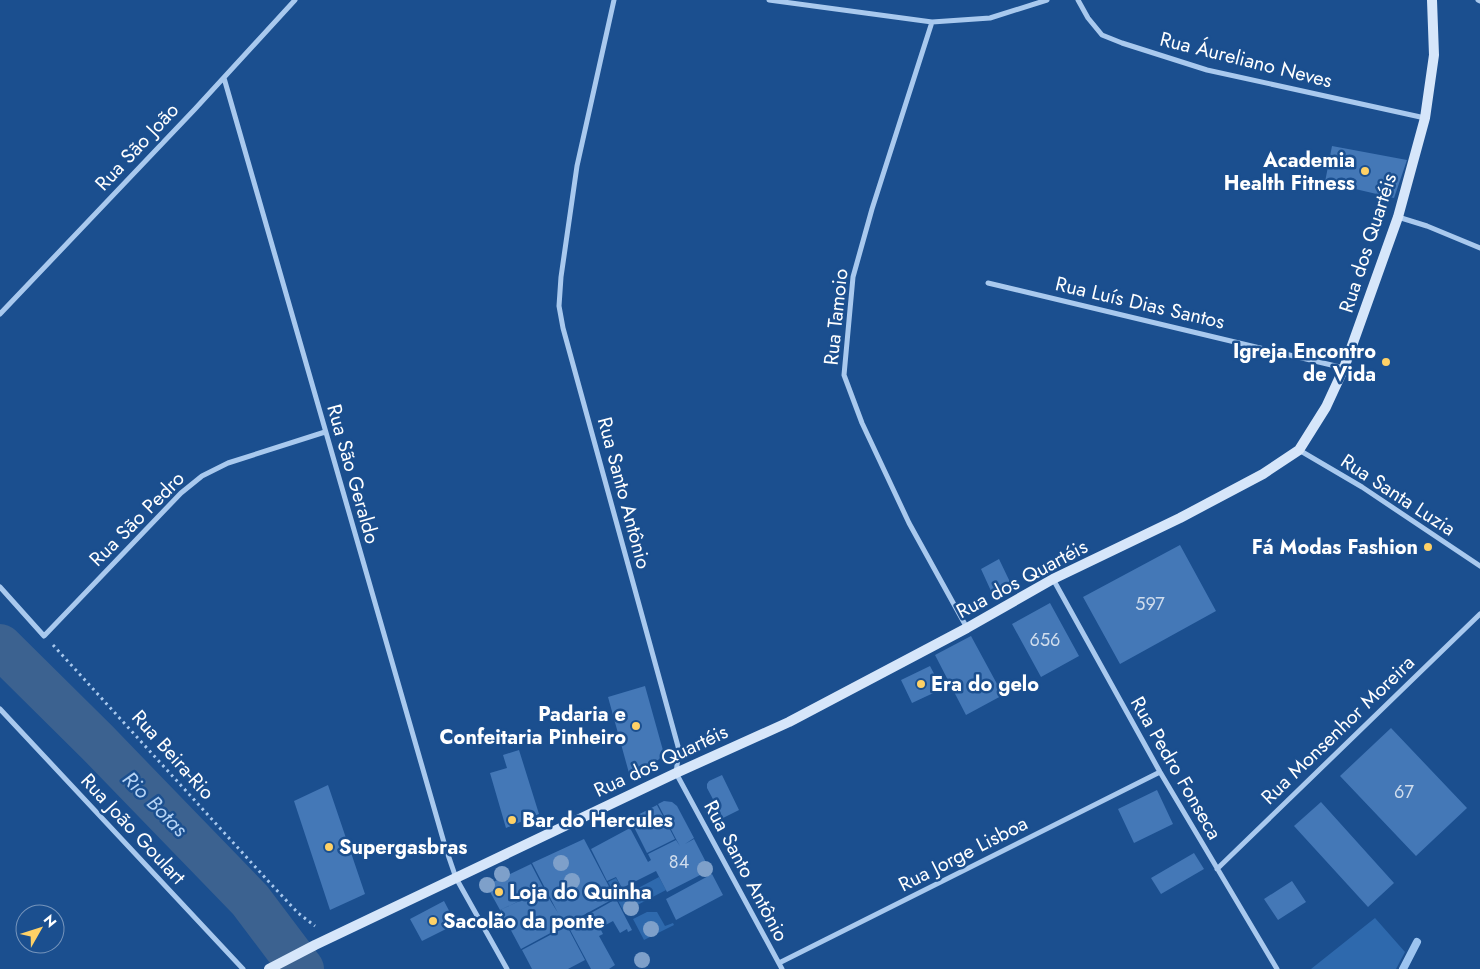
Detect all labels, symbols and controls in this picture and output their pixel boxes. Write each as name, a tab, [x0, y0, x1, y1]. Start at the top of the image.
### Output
street label: Rua Áureliano Neves	[1157, 25, 1335, 95]
street label: Rua São João	[88, 96, 186, 198]
place label: Academia Health Fitness	[1224, 146, 1355, 198]
marker: Academia Health Fitness	[1359, 165, 1371, 177]
street label: Rua dos Quartéis	[1332, 170, 1404, 316]
street label: Rua Tamoio	[817, 267, 855, 367]
street label: Rua Luís Dias Santos	[1052, 269, 1228, 337]
place label: Igreja Encontro de Vida	[1233, 337, 1376, 389]
marker: Igreja Encontro de Vida	[1380, 356, 1392, 368]
street label: Rua São Geraldo	[319, 401, 387, 547]
street label: Rua Santo Antônio	[590, 414, 658, 572]
street label: Rua Santa Luzia	[1335, 447, 1461, 543]
street label: Rua São Pedro	[83, 465, 191, 573]
street label: Rua dos Quartéis	[951, 532, 1093, 626]
place label: Fá Modas Fashion	[1252, 533, 1418, 562]
marker: Fá Modas Fashion	[1422, 541, 1434, 553]
house number: 597	[1135, 591, 1165, 617]
house number: 656	[1030, 627, 1060, 653]
street label: Rua Monsenhor Moreira	[1255, 649, 1421, 811]
place label: Era do gelo	[931, 670, 1039, 699]
marker: Era do gelo	[915, 678, 927, 690]
street label: Rua Pedro Fonseca	[1123, 691, 1229, 845]
place label: Padaria e Confeitaria Pinheiro	[440, 700, 626, 752]
street label: Rua Beira-Rio	[125, 704, 221, 806]
street label: Rua dos Quartéis	[589, 717, 733, 805]
marker: Padaria e Confeitaria Pinheiro	[630, 720, 642, 732]
water label: Rio Botas	[116, 765, 195, 844]
street label: Rua João Goulart	[74, 767, 192, 891]
house number: 67	[1394, 779, 1414, 805]
street label: Rua Santo Antônio	[697, 795, 795, 947]
place label: Bar do Hercules	[522, 806, 673, 835]
street label: Rua Jorge Lisboa	[893, 809, 1033, 899]
marker: Bar do Hercules	[506, 814, 518, 826]
place label: Supergasbras	[339, 833, 467, 862]
marker: Supergasbras	[323, 841, 335, 853]
house number: 84	[669, 849, 689, 875]
place label: Loja do Quinha	[509, 878, 652, 907]
marker: Loja do Quinha	[493, 886, 505, 898]
north arrow	[15, 904, 65, 954]
place label: Sacolão da ponte	[443, 907, 605, 936]
text: N	[39, 910, 61, 931]
marker: Sacolão da ponte	[427, 915, 439, 927]

